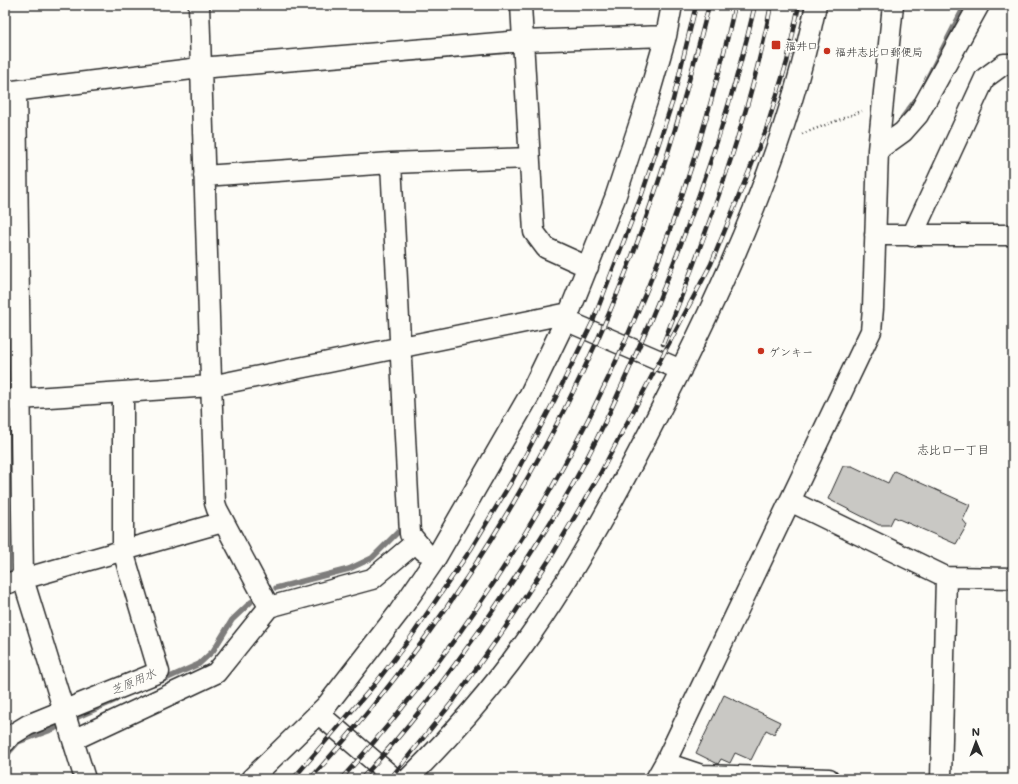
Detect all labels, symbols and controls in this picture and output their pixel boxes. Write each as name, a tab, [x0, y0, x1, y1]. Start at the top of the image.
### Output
place label: 福井口	[785, 38, 818, 53]
marker: 福井口	[770, 39, 782, 51]
place label: 福井志比口郵便局	[835, 44, 923, 59]
marker: 福井志比口郵便局	[822, 46, 832, 56]
place label: ゲンキー	[769, 344, 813, 359]
marker: ゲンキー	[756, 346, 766, 356]
district label: 志比口一丁目	[917, 441, 989, 457]
water label: 芝原用水	[108, 664, 158, 698]
north arrow	[956, 722, 996, 762]
text: N	[972, 724, 980, 739]

